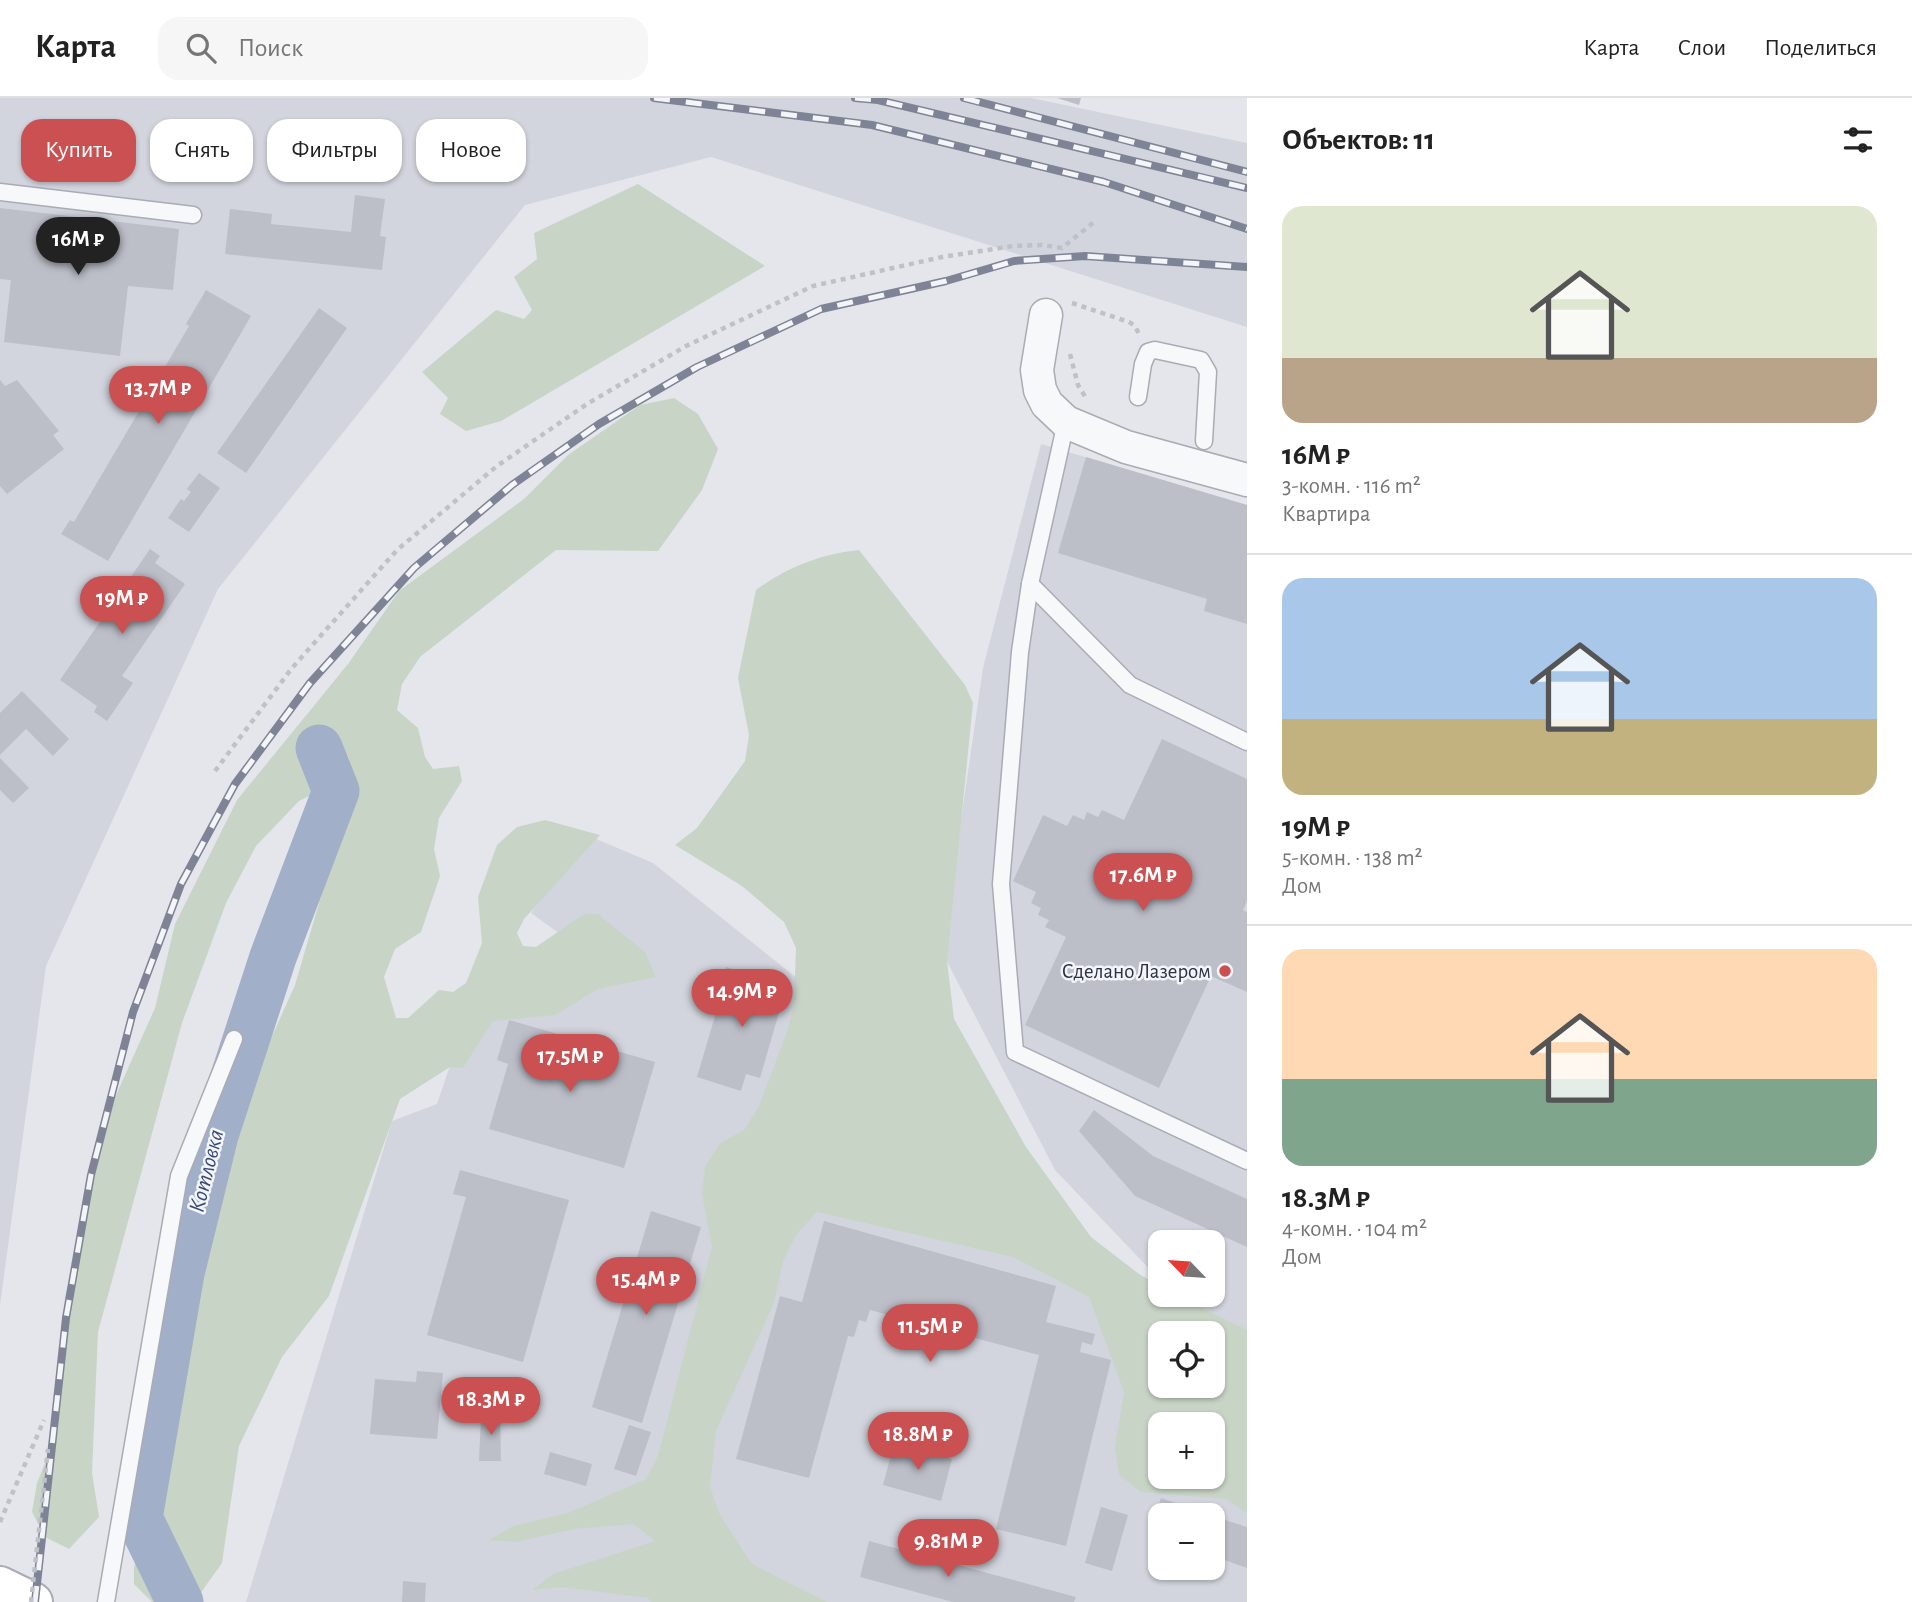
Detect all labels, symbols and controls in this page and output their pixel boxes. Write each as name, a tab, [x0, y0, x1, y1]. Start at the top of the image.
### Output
search box	[158, 17, 648, 80]
icon: search	[182, 29, 220, 67]
text: Карта	[35, 31, 116, 64]
text: Поиск	[238, 35, 303, 61]
text: Карта	[1583, 36, 1639, 60]
text: Слои	[1677, 36, 1726, 60]
text: Поделиться	[1764, 36, 1877, 60]
chip: Купить	[21, 119, 136, 182]
chip: Снять	[150, 119, 253, 182]
chip: Фильтры	[267, 119, 402, 182]
chip: Новое	[416, 119, 526, 182]
icon: filters	[1839, 121, 1877, 159]
text: Объектов: 11	[1282, 125, 1435, 155]
pin: 16M ₽	[29, 218, 127, 277]
text: 16M ₽	[52, 228, 104, 251]
icon: home	[1517, 252, 1643, 378]
pin: 13.7M ₽	[93, 366, 223, 426]
text: 13.7M ₽	[125, 377, 191, 400]
text: 16M ₽	[1282, 440, 1350, 470]
text: 3-комн. · 116 m²	[1282, 475, 1421, 498]
text: Квартира	[1282, 503, 1370, 526]
pin: 19M ₽	[73, 576, 171, 636]
text: 19M ₽	[96, 587, 148, 610]
icon: home	[1517, 624, 1643, 750]
text: 19M ₽	[1282, 812, 1350, 842]
text: 5-комн. · 138 m²	[1282, 847, 1423, 870]
pin: 17.6M ₽	[1078, 854, 1208, 913]
text: 17.6M ₽	[1109, 864, 1177, 887]
text: Дом	[1282, 875, 1322, 898]
place label: Сделано Лазером	[1062, 961, 1211, 982]
marker: Сделано Лазером	[1217, 963, 1233, 979]
pin: 14.9M ₽	[677, 970, 807, 1029]
text: 14.9M ₽	[708, 980, 776, 1003]
icon: home	[1517, 995, 1643, 1121]
pin: 17.5M ₽	[505, 1034, 635, 1094]
text: 17.5M ₽	[537, 1045, 603, 1068]
water label: Котловка	[186, 1127, 228, 1215]
text: 18.3M ₽	[1282, 1183, 1370, 1213]
text: 4-комн. · 104 m²	[1282, 1218, 1427, 1241]
north arrow	[1148, 1230, 1225, 1307]
map controls	[1148, 1230, 1225, 1580]
text: Дом	[1282, 1246, 1322, 1269]
pin: 15.4M ₽	[581, 1258, 711, 1317]
text: 15.4M ₽	[612, 1268, 680, 1291]
pin: 11.5M ₽	[865, 1304, 995, 1364]
text: 11.5M ₽	[898, 1315, 962, 1338]
button: locate	[1148, 1321, 1225, 1398]
pin: 18.3M ₽	[426, 1378, 556, 1437]
text: 18.3M ₽	[457, 1388, 525, 1411]
pin: 18.8M ₽	[853, 1412, 983, 1472]
button: +	[1148, 1412, 1225, 1489]
text: 18.8M ₽	[884, 1423, 952, 1446]
button: −	[1148, 1503, 1225, 1580]
pin: 9.81M ₽	[883, 1520, 1013, 1579]
text: 9.81M ₽	[914, 1530, 982, 1553]

